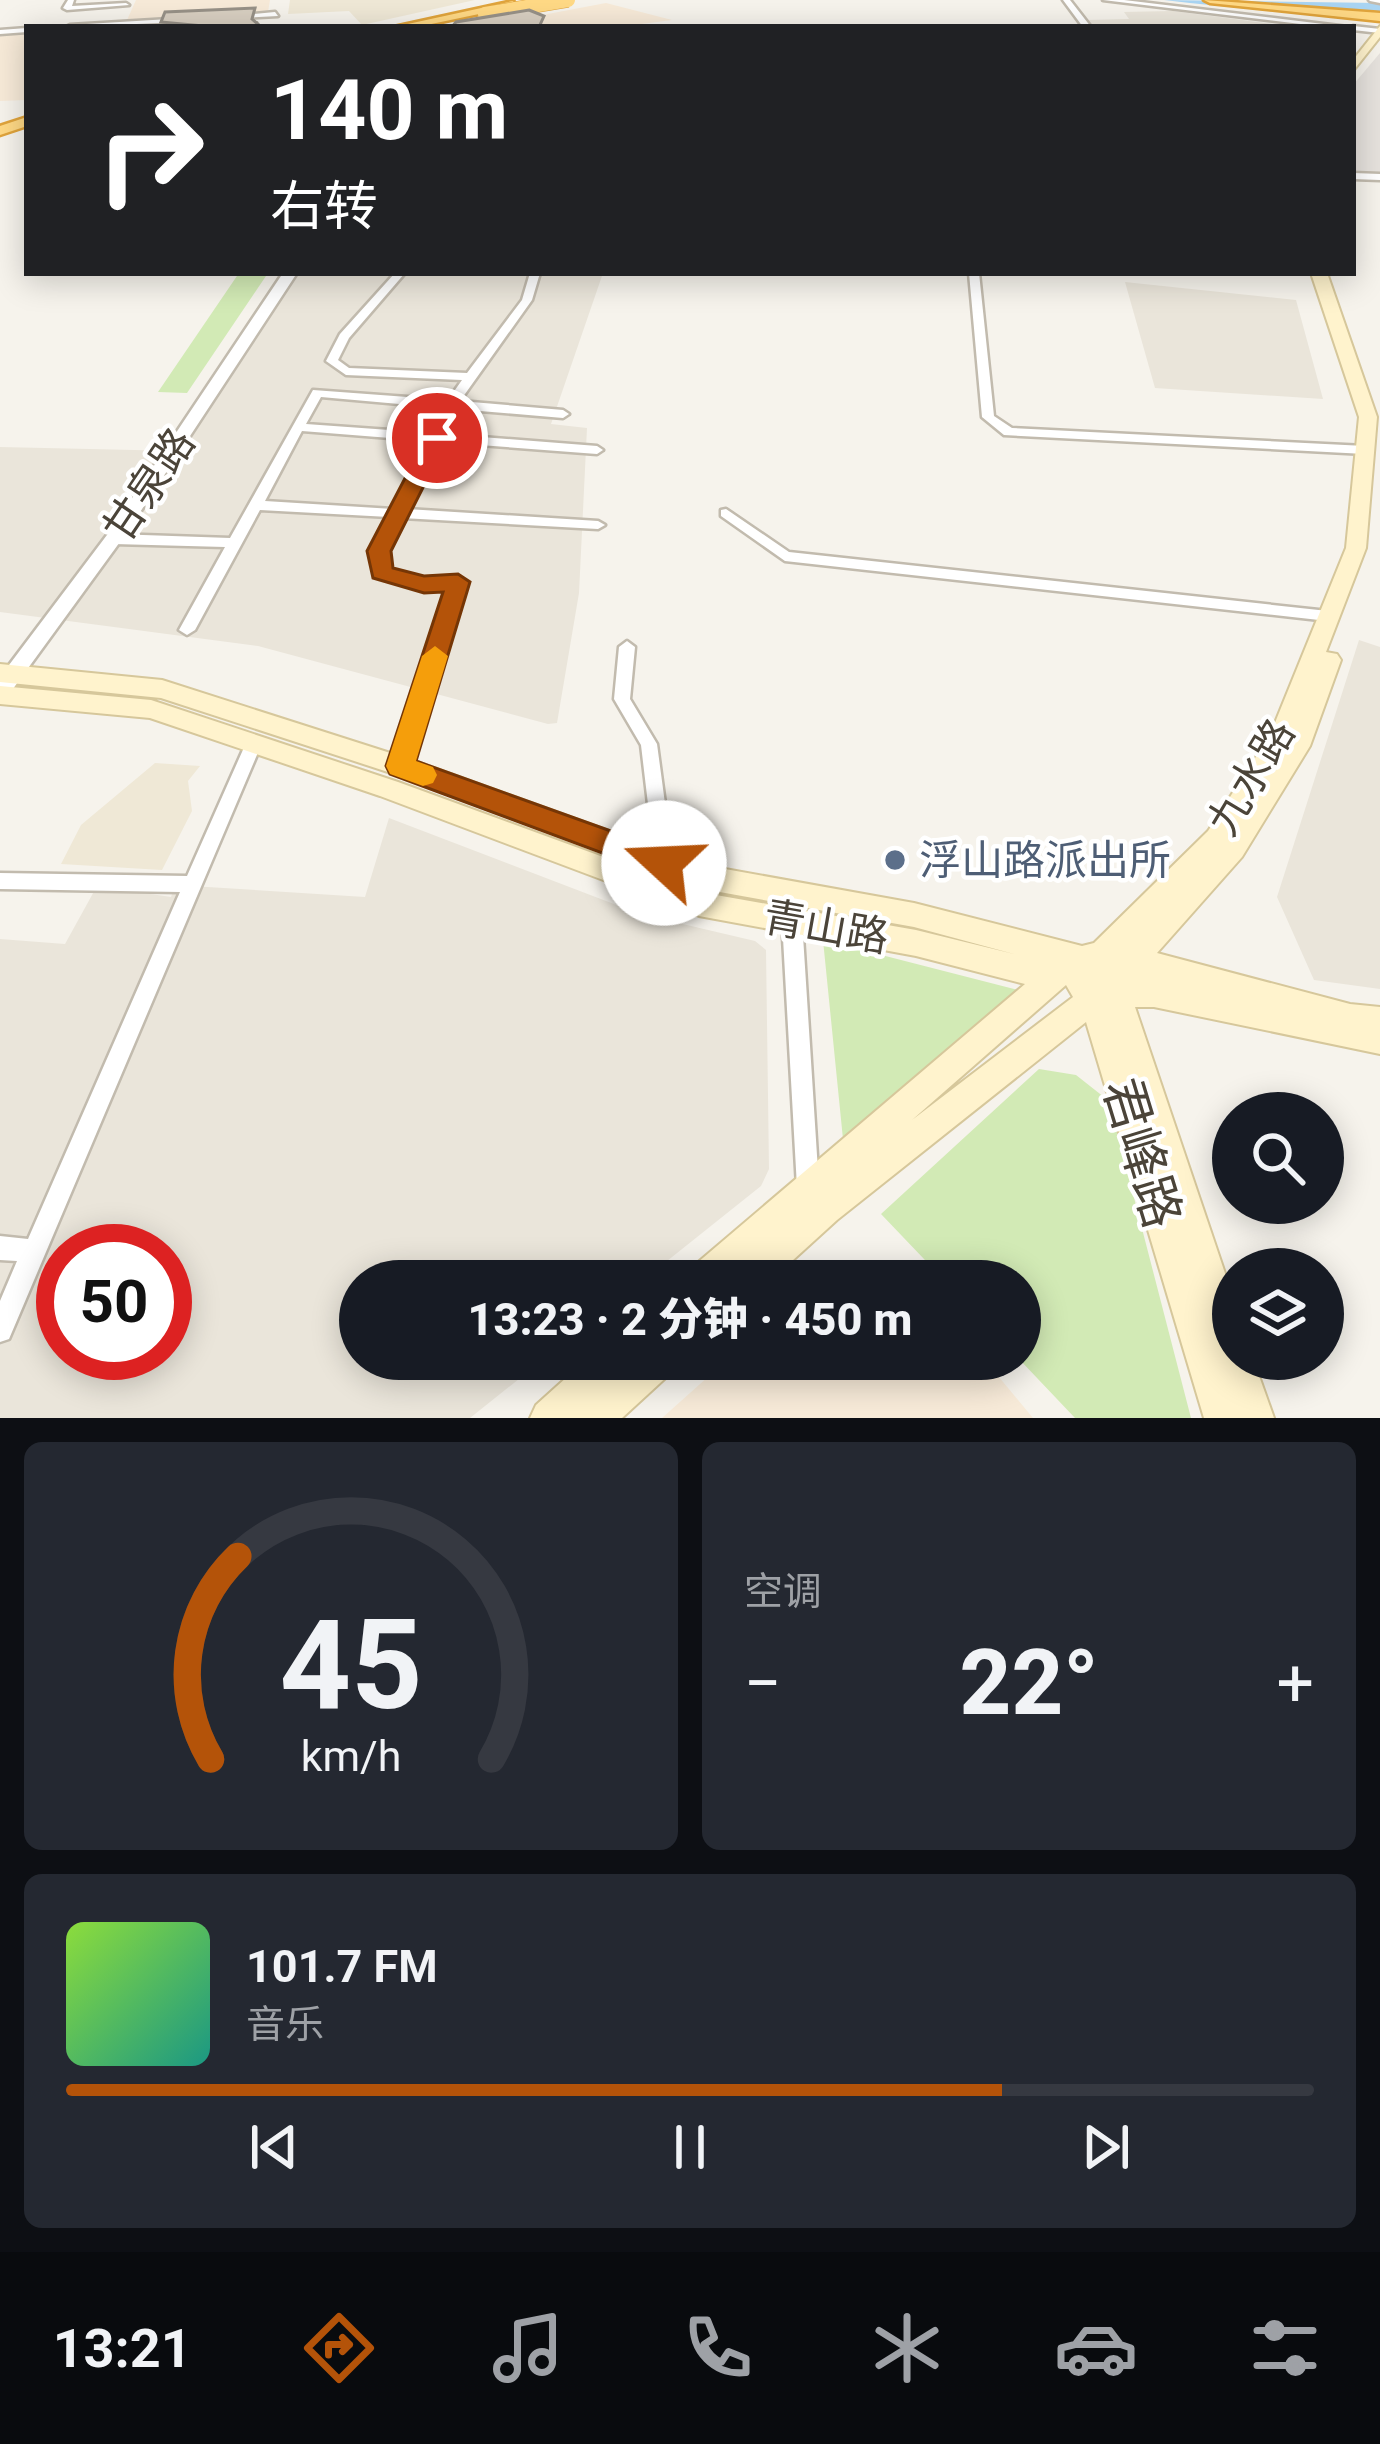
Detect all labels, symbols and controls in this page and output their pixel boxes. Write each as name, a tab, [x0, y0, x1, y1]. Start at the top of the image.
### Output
text: 140 m	[270, 61, 508, 160]
icon: right	[72, 72, 228, 228]
text: 右转	[270, 175, 378, 238]
pin	[386, 387, 488, 489]
icon: arrive	[404, 405, 470, 471]
street label: 甘泉路	[93, 419, 205, 551]
street label: 九水路	[1198, 710, 1304, 844]
position arrow	[601, 800, 727, 926]
place label: 浮山路派出所	[919, 836, 1171, 885]
marker: 浮山路派出所	[882, 847, 908, 873]
street label: 青山路	[760, 892, 892, 962]
street label: 君峰路	[1091, 1071, 1193, 1235]
map controls	[1212, 1092, 1344, 1380]
button: search	[1212, 1092, 1344, 1224]
speed limit sign: 50	[36, 1224, 192, 1380]
button: layers	[1212, 1248, 1344, 1380]
text: 13:23 · 2 分钟 · 450 m	[468, 1293, 912, 1346]
text: 空调	[744, 1569, 822, 1615]
text: 45	[279, 1592, 423, 1738]
text: 22°	[960, 1631, 1099, 1736]
text: −	[744, 1645, 782, 1722]
text: +	[1277, 1645, 1314, 1722]
text: km/h	[301, 1731, 401, 1781]
text: 101.7 FM	[246, 1940, 438, 1993]
text: 音乐	[246, 2002, 324, 2048]
icon: previous	[241, 2114, 307, 2180]
icon: pause	[657, 2114, 723, 2180]
icon: next	[1073, 2114, 1139, 2180]
icon: directions	[297, 2306, 381, 2390]
icon: music	[486, 2306, 570, 2390]
icon: phone	[676, 2306, 760, 2390]
icon: climate	[865, 2306, 949, 2390]
icon: car	[1054, 2306, 1138, 2390]
icon: filters	[1243, 2306, 1327, 2390]
text: 13:21	[53, 2317, 192, 2380]

